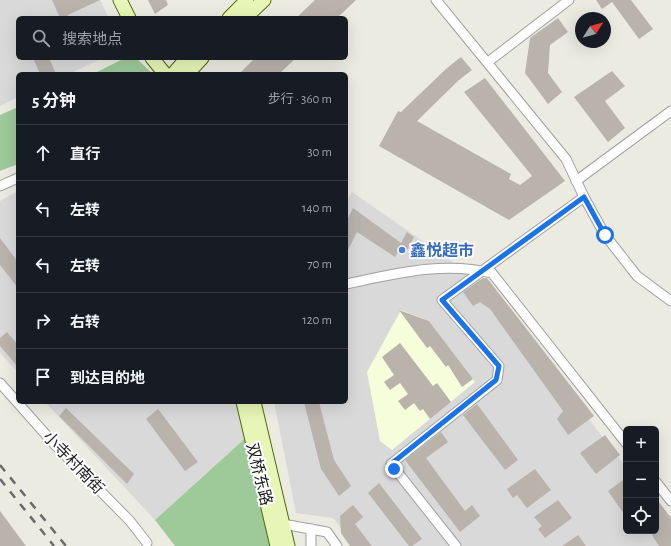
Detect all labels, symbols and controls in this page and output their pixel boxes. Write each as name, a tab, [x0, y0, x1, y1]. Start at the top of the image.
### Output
north arrow	[575, 12, 611, 48]
search box	[16, 16, 348, 60]
icon: search	[30, 27, 52, 49]
text: 搜索地点	[62, 32, 122, 47]
text: 5 分钟	[32, 92, 76, 109]
text: 步行 · 360 m	[268, 93, 332, 106]
icon: ahead	[32, 142, 54, 164]
text: 30 m	[307, 146, 332, 159]
text: 直行	[70, 147, 100, 162]
icon: left	[32, 198, 54, 220]
text: 140 m	[302, 202, 332, 215]
text: 左转	[70, 203, 100, 218]
route start	[596, 226, 614, 244]
place label: 鑫悦超市	[410, 242, 474, 259]
marker: 鑫悦超市	[397, 245, 407, 255]
icon: left	[32, 254, 54, 276]
text: 70 m	[307, 258, 332, 271]
text: 左转	[70, 259, 100, 274]
icon: right	[32, 310, 54, 332]
text: 120 m	[302, 314, 332, 327]
text: 右转	[70, 315, 100, 330]
icon: arrive	[32, 366, 54, 388]
text: 到达目的地	[70, 371, 145, 386]
map controls	[623, 426, 659, 534]
button: +	[623, 426, 659, 462]
street label: 小寺村南街	[40, 428, 108, 497]
street label: 双桥东路	[244, 441, 276, 507]
route end	[385, 460, 403, 478]
button: −	[623, 462, 659, 498]
button: locate	[623, 498, 659, 534]

